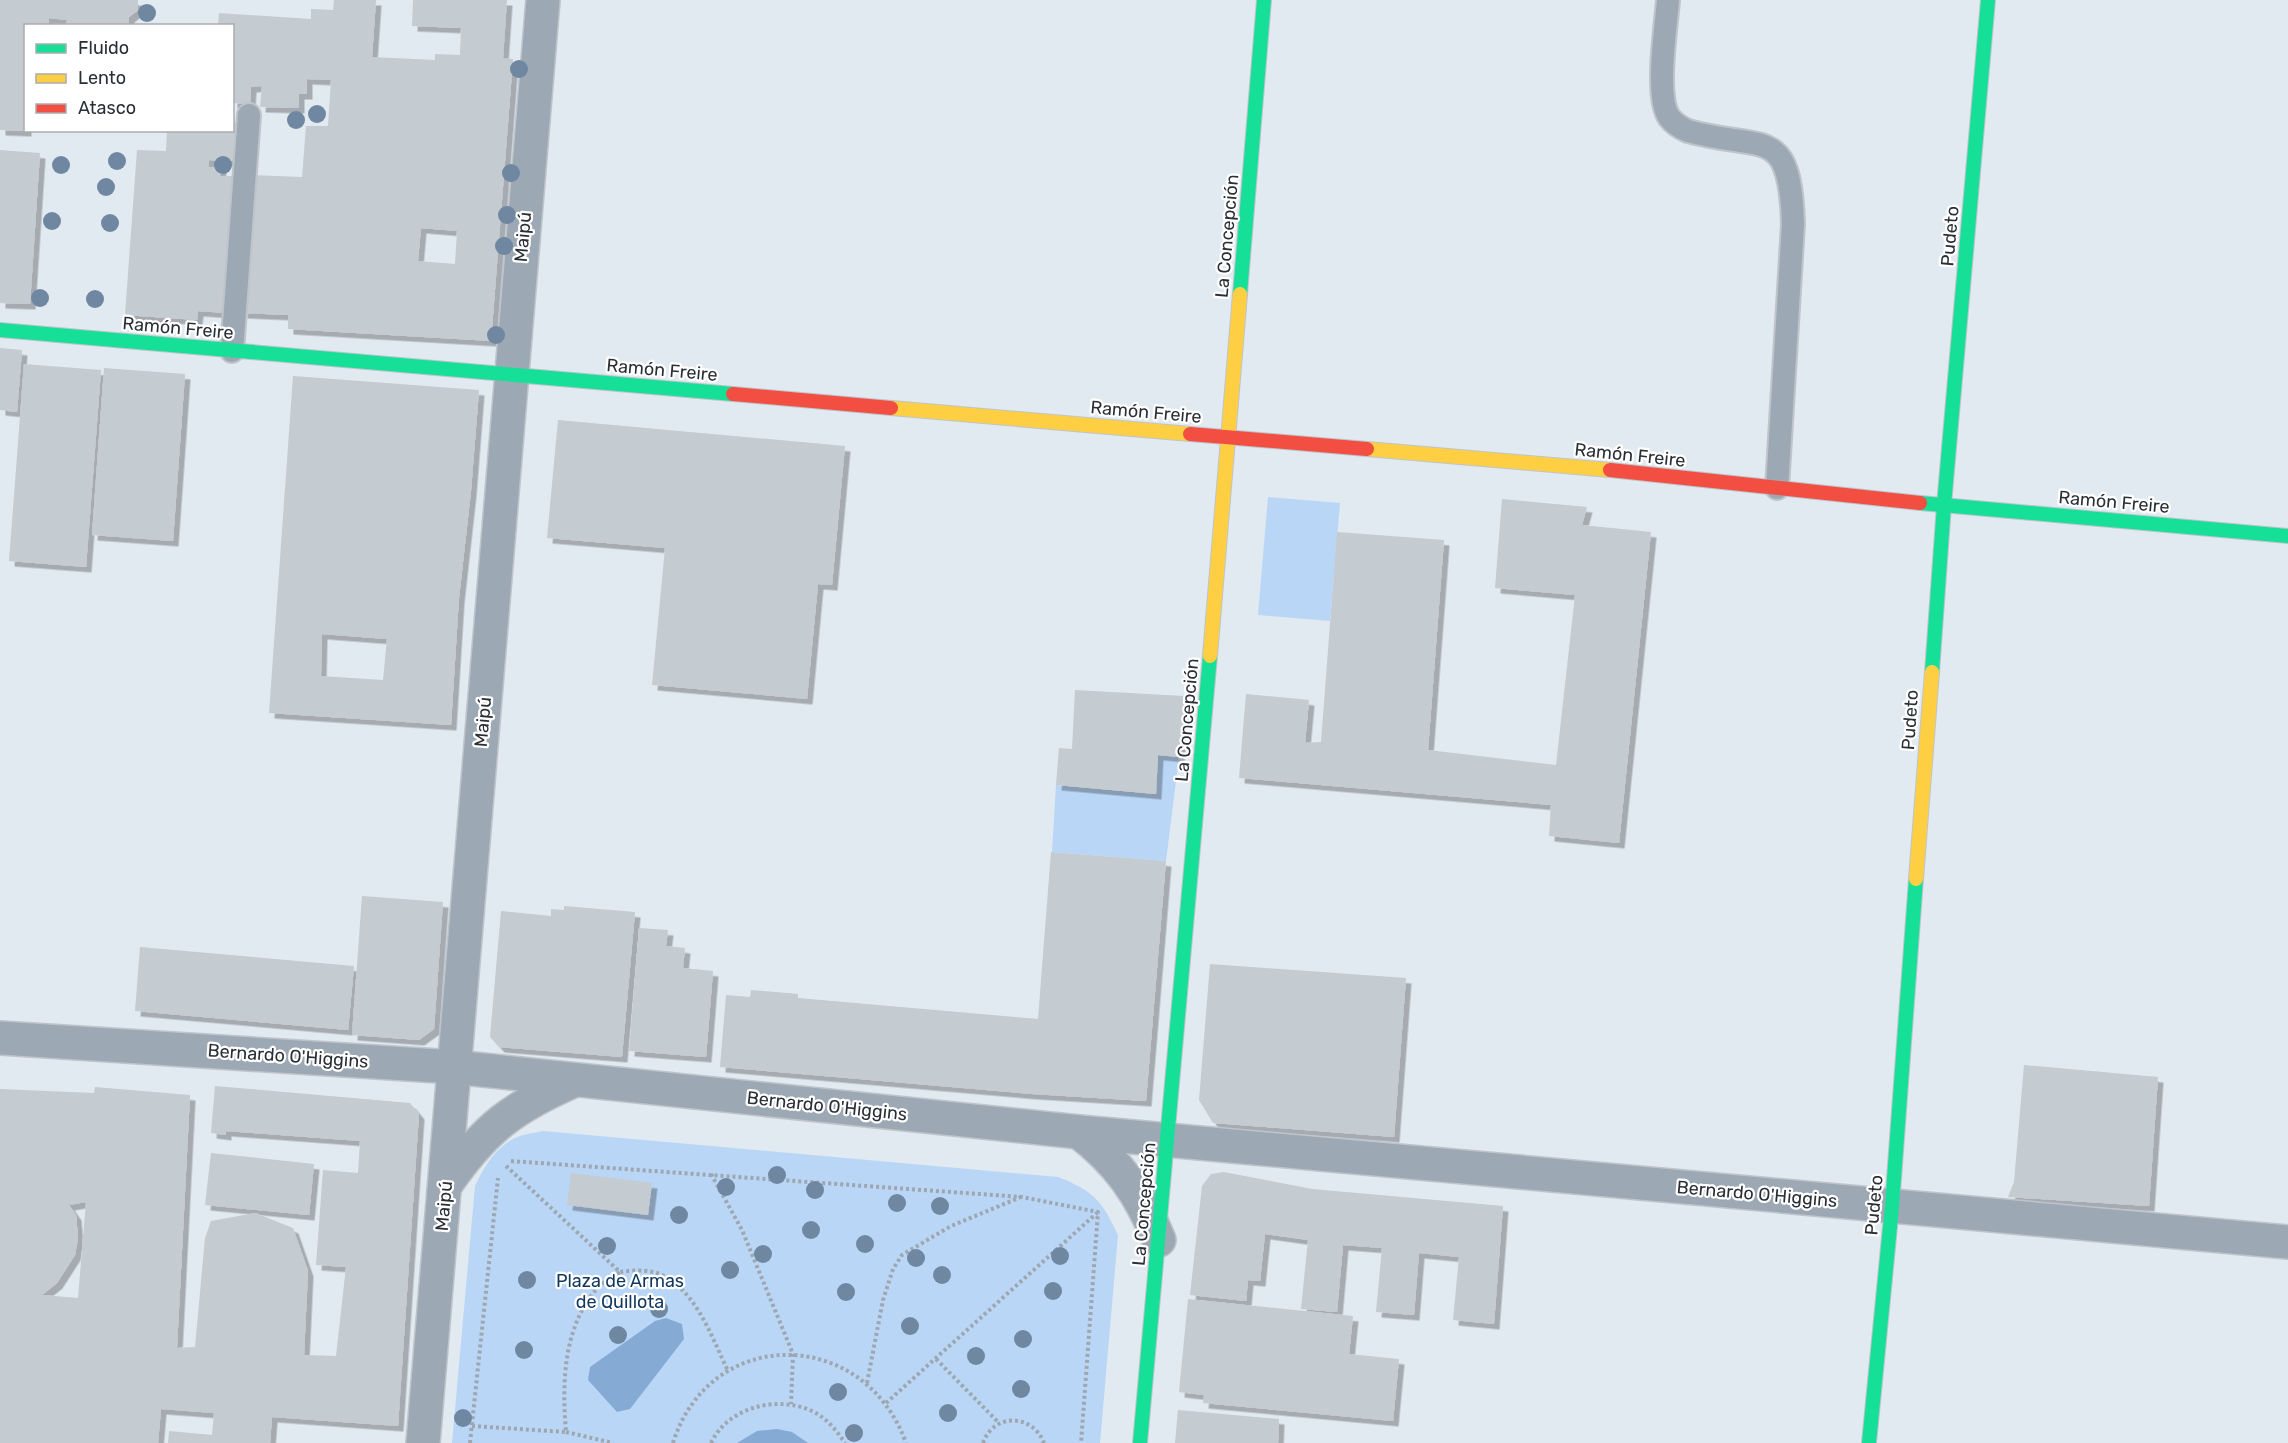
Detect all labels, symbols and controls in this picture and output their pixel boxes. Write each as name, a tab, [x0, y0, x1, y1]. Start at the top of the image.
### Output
legend	[24, 24, 234, 132]
text: Fluido	[78, 37, 129, 59]
text: Lento	[78, 67, 126, 89]
text: Atasco	[78, 97, 136, 119]
street label: La Concepción	[1211, 173, 1243, 299]
street label: Pudeto	[1936, 205, 1964, 267]
street label: Maipú	[510, 211, 536, 263]
street label: Ramón Freire	[122, 312, 234, 344]
street label: Ramón Freire	[606, 354, 718, 386]
street label: Ramón Freire	[1090, 396, 1202, 428]
street label: Ramón Freire	[1573, 438, 1687, 472]
street label: Ramón Freire	[2058, 486, 2170, 518]
street label: La Concepción	[1171, 657, 1203, 783]
street label: Pudeto	[1897, 689, 1923, 751]
street label: Maipú	[470, 696, 496, 748]
street label: Bernardo O'Higgins	[207, 1039, 369, 1073]
street label: Bernardo O'Higgins	[746, 1087, 908, 1125]
street label: La Concepción	[1128, 1141, 1160, 1267]
street label: Pudeto	[1860, 1174, 1888, 1236]
street label: Bernardo O'Higgins	[1676, 1176, 1838, 1212]
street label: Maipú	[431, 1180, 457, 1232]
park label: Plaza de Armas de Quillota	[556, 1270, 684, 1313]

